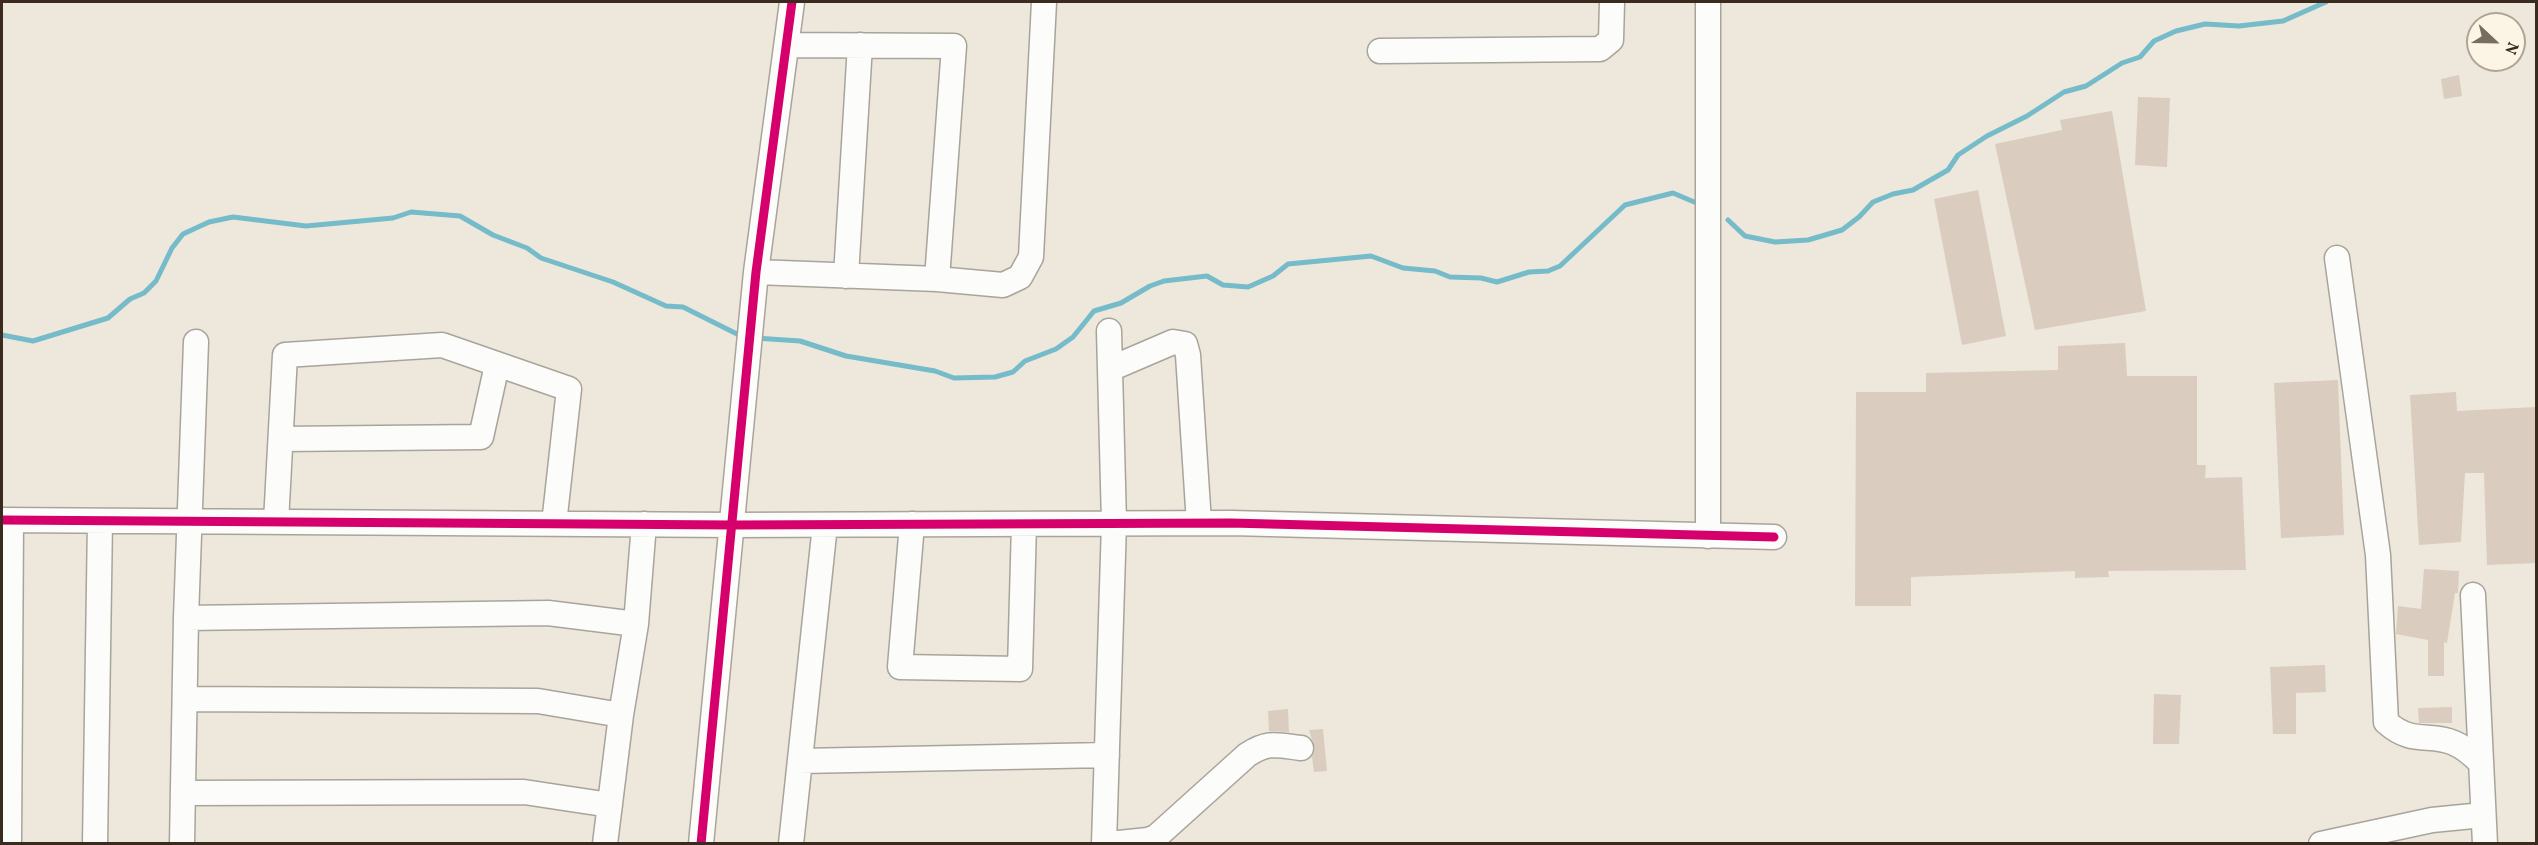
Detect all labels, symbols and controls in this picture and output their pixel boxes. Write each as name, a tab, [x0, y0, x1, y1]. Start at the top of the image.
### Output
north arrow	[2466, 12, 2526, 72]
text: N	[2498, 38, 2523, 58]

